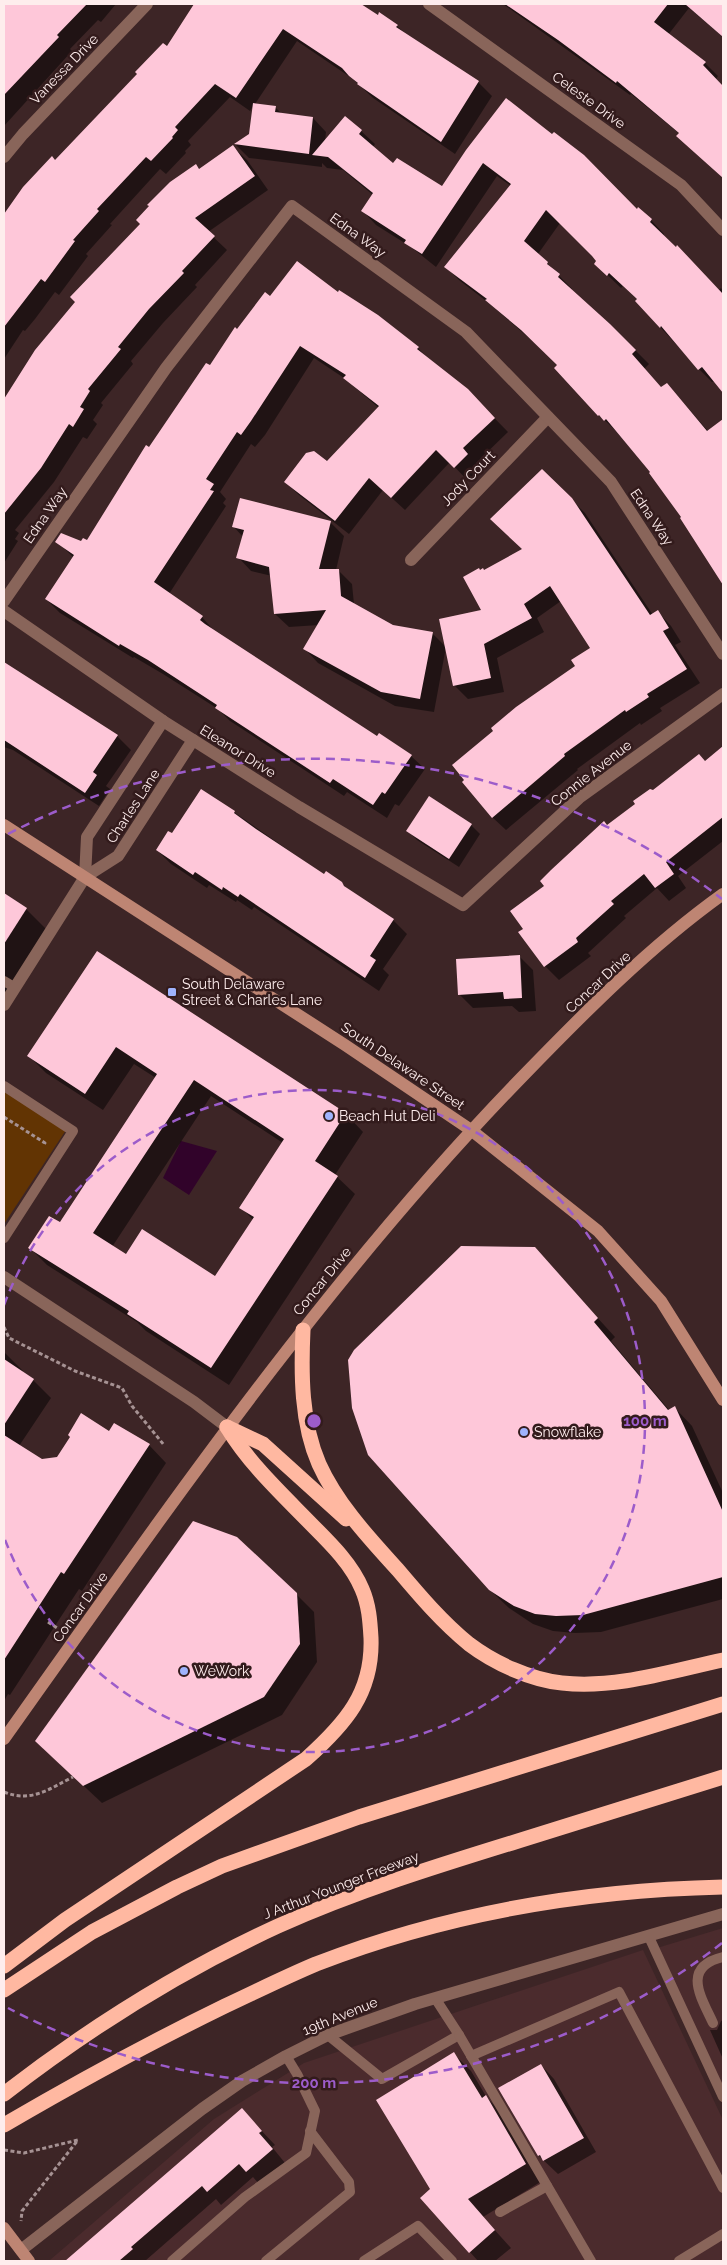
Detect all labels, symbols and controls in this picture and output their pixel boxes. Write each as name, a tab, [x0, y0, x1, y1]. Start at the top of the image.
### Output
street label: Vanessa Drive	[27, 31, 101, 107]
street label: Celeste Drive	[549, 68, 629, 132]
street label: Edna Way	[327, 209, 389, 261]
street label: Jody Court	[438, 447, 498, 509]
street label: Edna Way	[20, 484, 70, 546]
street label: Edna Way	[627, 486, 677, 549]
street label: Eleanor Drive	[197, 721, 279, 781]
street label: Connie Avenue	[548, 737, 634, 809]
street label: Charles Lane	[103, 766, 163, 846]
street label: Concar Drive	[562, 948, 634, 1016]
place label: South Delaware Street & Charles Lane	[182, 976, 322, 1008]
marker: South Delaware Street & Charles Lane	[166, 986, 178, 998]
street label: South Delaware Street	[338, 1019, 468, 1113]
place label: Beach Hut Deli	[339, 1108, 436, 1124]
marker: Beach Hut Deli	[323, 1110, 335, 1122]
street label: Concar Drive	[290, 1244, 354, 1318]
centre of rings	[305, 1412, 323, 1430]
text: 100 m	[623, 1412, 667, 1430]
place label: Snowflake	[534, 1424, 601, 1440]
marker: Snowflake	[518, 1426, 530, 1438]
street label: Concar Drive	[49, 1569, 111, 1645]
place label: WeWork	[194, 1663, 250, 1679]
marker: WeWork	[178, 1665, 190, 1677]
street label: J Arthur Younger Freeway	[261, 1848, 422, 1922]
street label: 19th Avenue	[300, 1994, 380, 2038]
text: 200 m	[292, 2074, 336, 2092]

